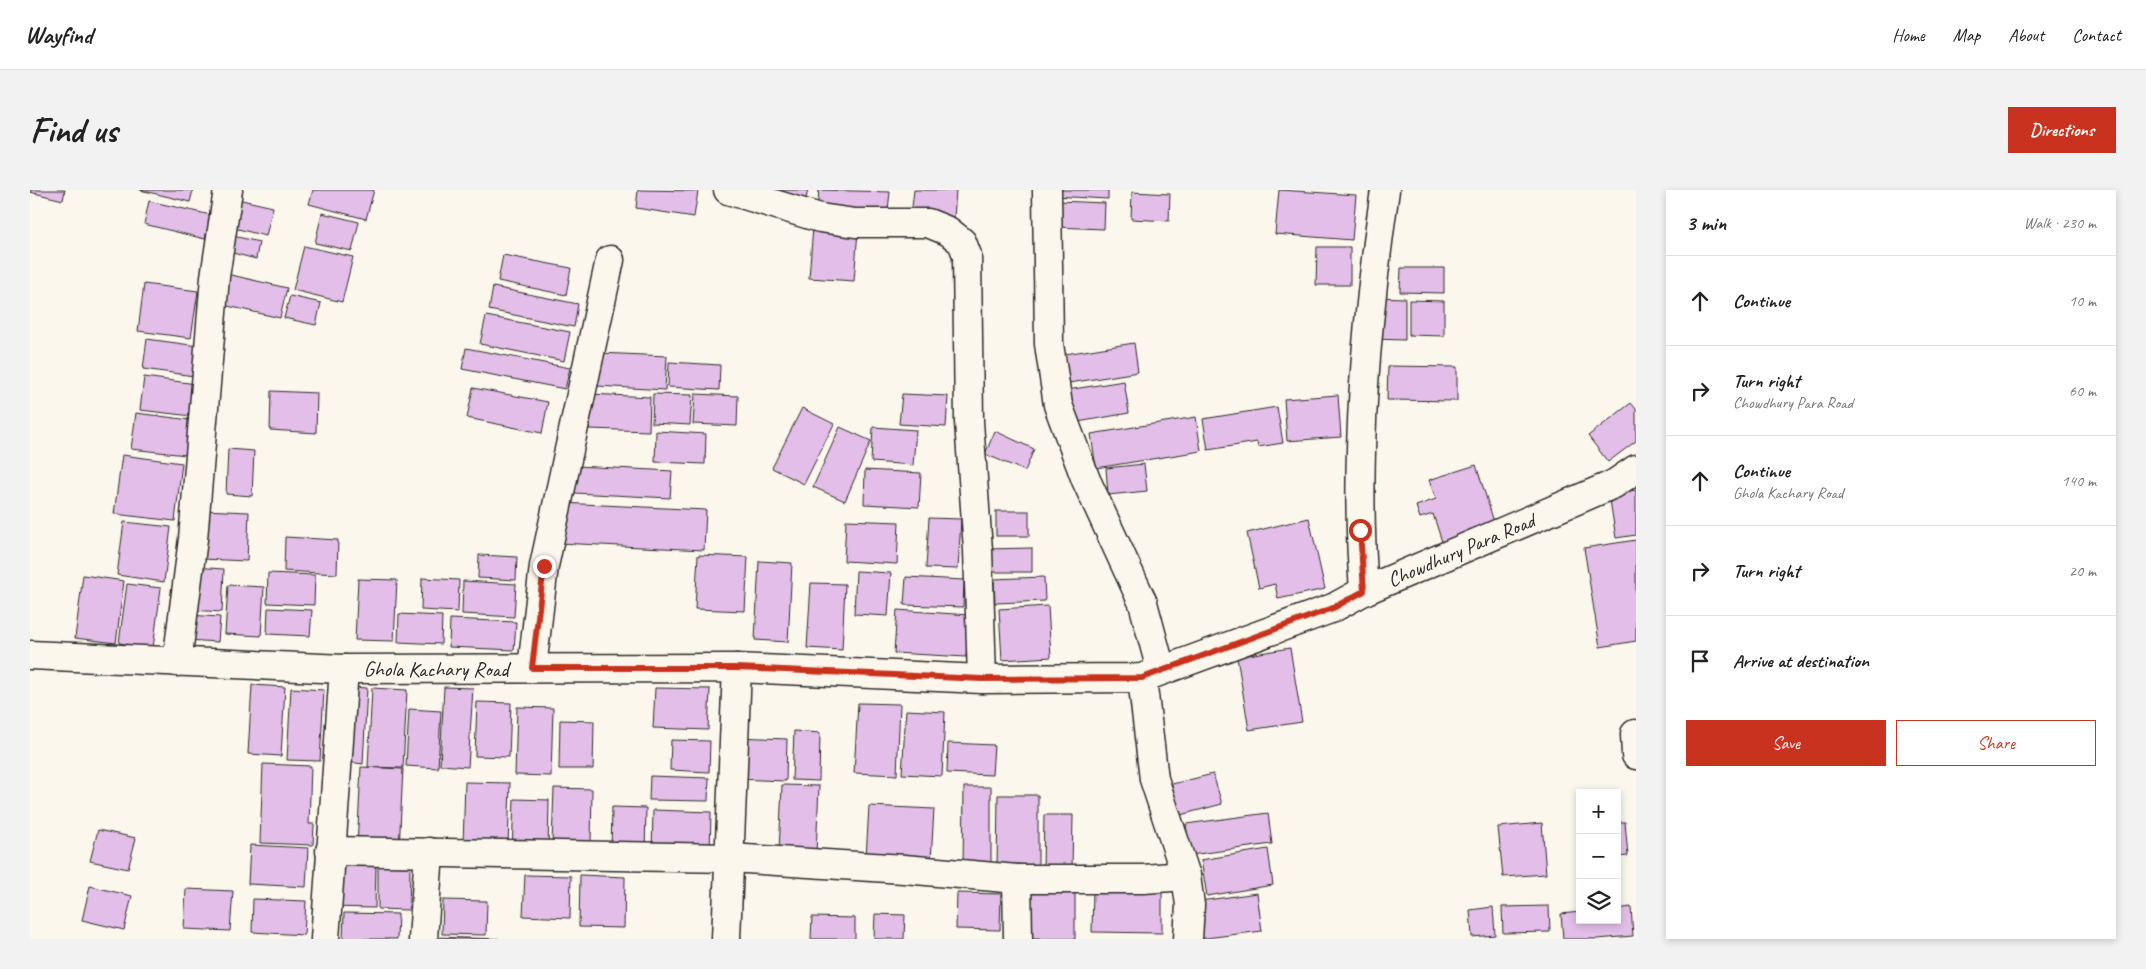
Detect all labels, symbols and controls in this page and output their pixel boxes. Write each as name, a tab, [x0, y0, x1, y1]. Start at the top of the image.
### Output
text: Wayfind	[25, 20, 92, 50]
text: Home	[1892, 24, 1925, 46]
text: Map	[1953, 24, 1980, 46]
text: About	[2008, 24, 2044, 46]
text: Contact	[2072, 24, 2121, 46]
button: Directions	[2008, 107, 2116, 153]
text: Find us	[30, 108, 117, 153]
text: 3 min	[1686, 210, 1726, 236]
text: Walk · 230 m	[2024, 213, 2096, 233]
icon: ahead	[1686, 287, 1714, 315]
text: Continue	[1733, 289, 1790, 313]
text: 10 m	[2069, 291, 2096, 311]
text: Turn right	[1733, 369, 1800, 393]
icon: right	[1686, 377, 1714, 405]
text: 60 m	[2069, 381, 2096, 401]
text: Chowdhury Para Road	[1733, 393, 1853, 413]
text: Continue	[1733, 459, 1790, 483]
icon: ahead	[1686, 467, 1714, 495]
text: 140 m	[2062, 471, 2096, 491]
text: Ghola Kachary Road	[1733, 483, 1843, 503]
street label: Chowdhury Para Road	[1383, 506, 1542, 593]
route start	[1349, 519, 1372, 542]
route end	[533, 555, 556, 578]
icon: right	[1686, 557, 1714, 585]
text: Turn right	[1733, 559, 1800, 583]
text: 20 m	[2069, 561, 2096, 581]
icon: arrive	[1686, 647, 1714, 675]
text: Arrive at destination	[1733, 649, 1869, 673]
street label: Ghola Kachary Road	[364, 656, 512, 682]
button: Save	[1686, 720, 1886, 766]
button: Share	[1896, 720, 2096, 766]
map controls	[1576, 789, 1621, 924]
button: +	[1576, 789, 1621, 834]
button: −	[1576, 834, 1621, 879]
button: layers	[1576, 879, 1621, 924]

